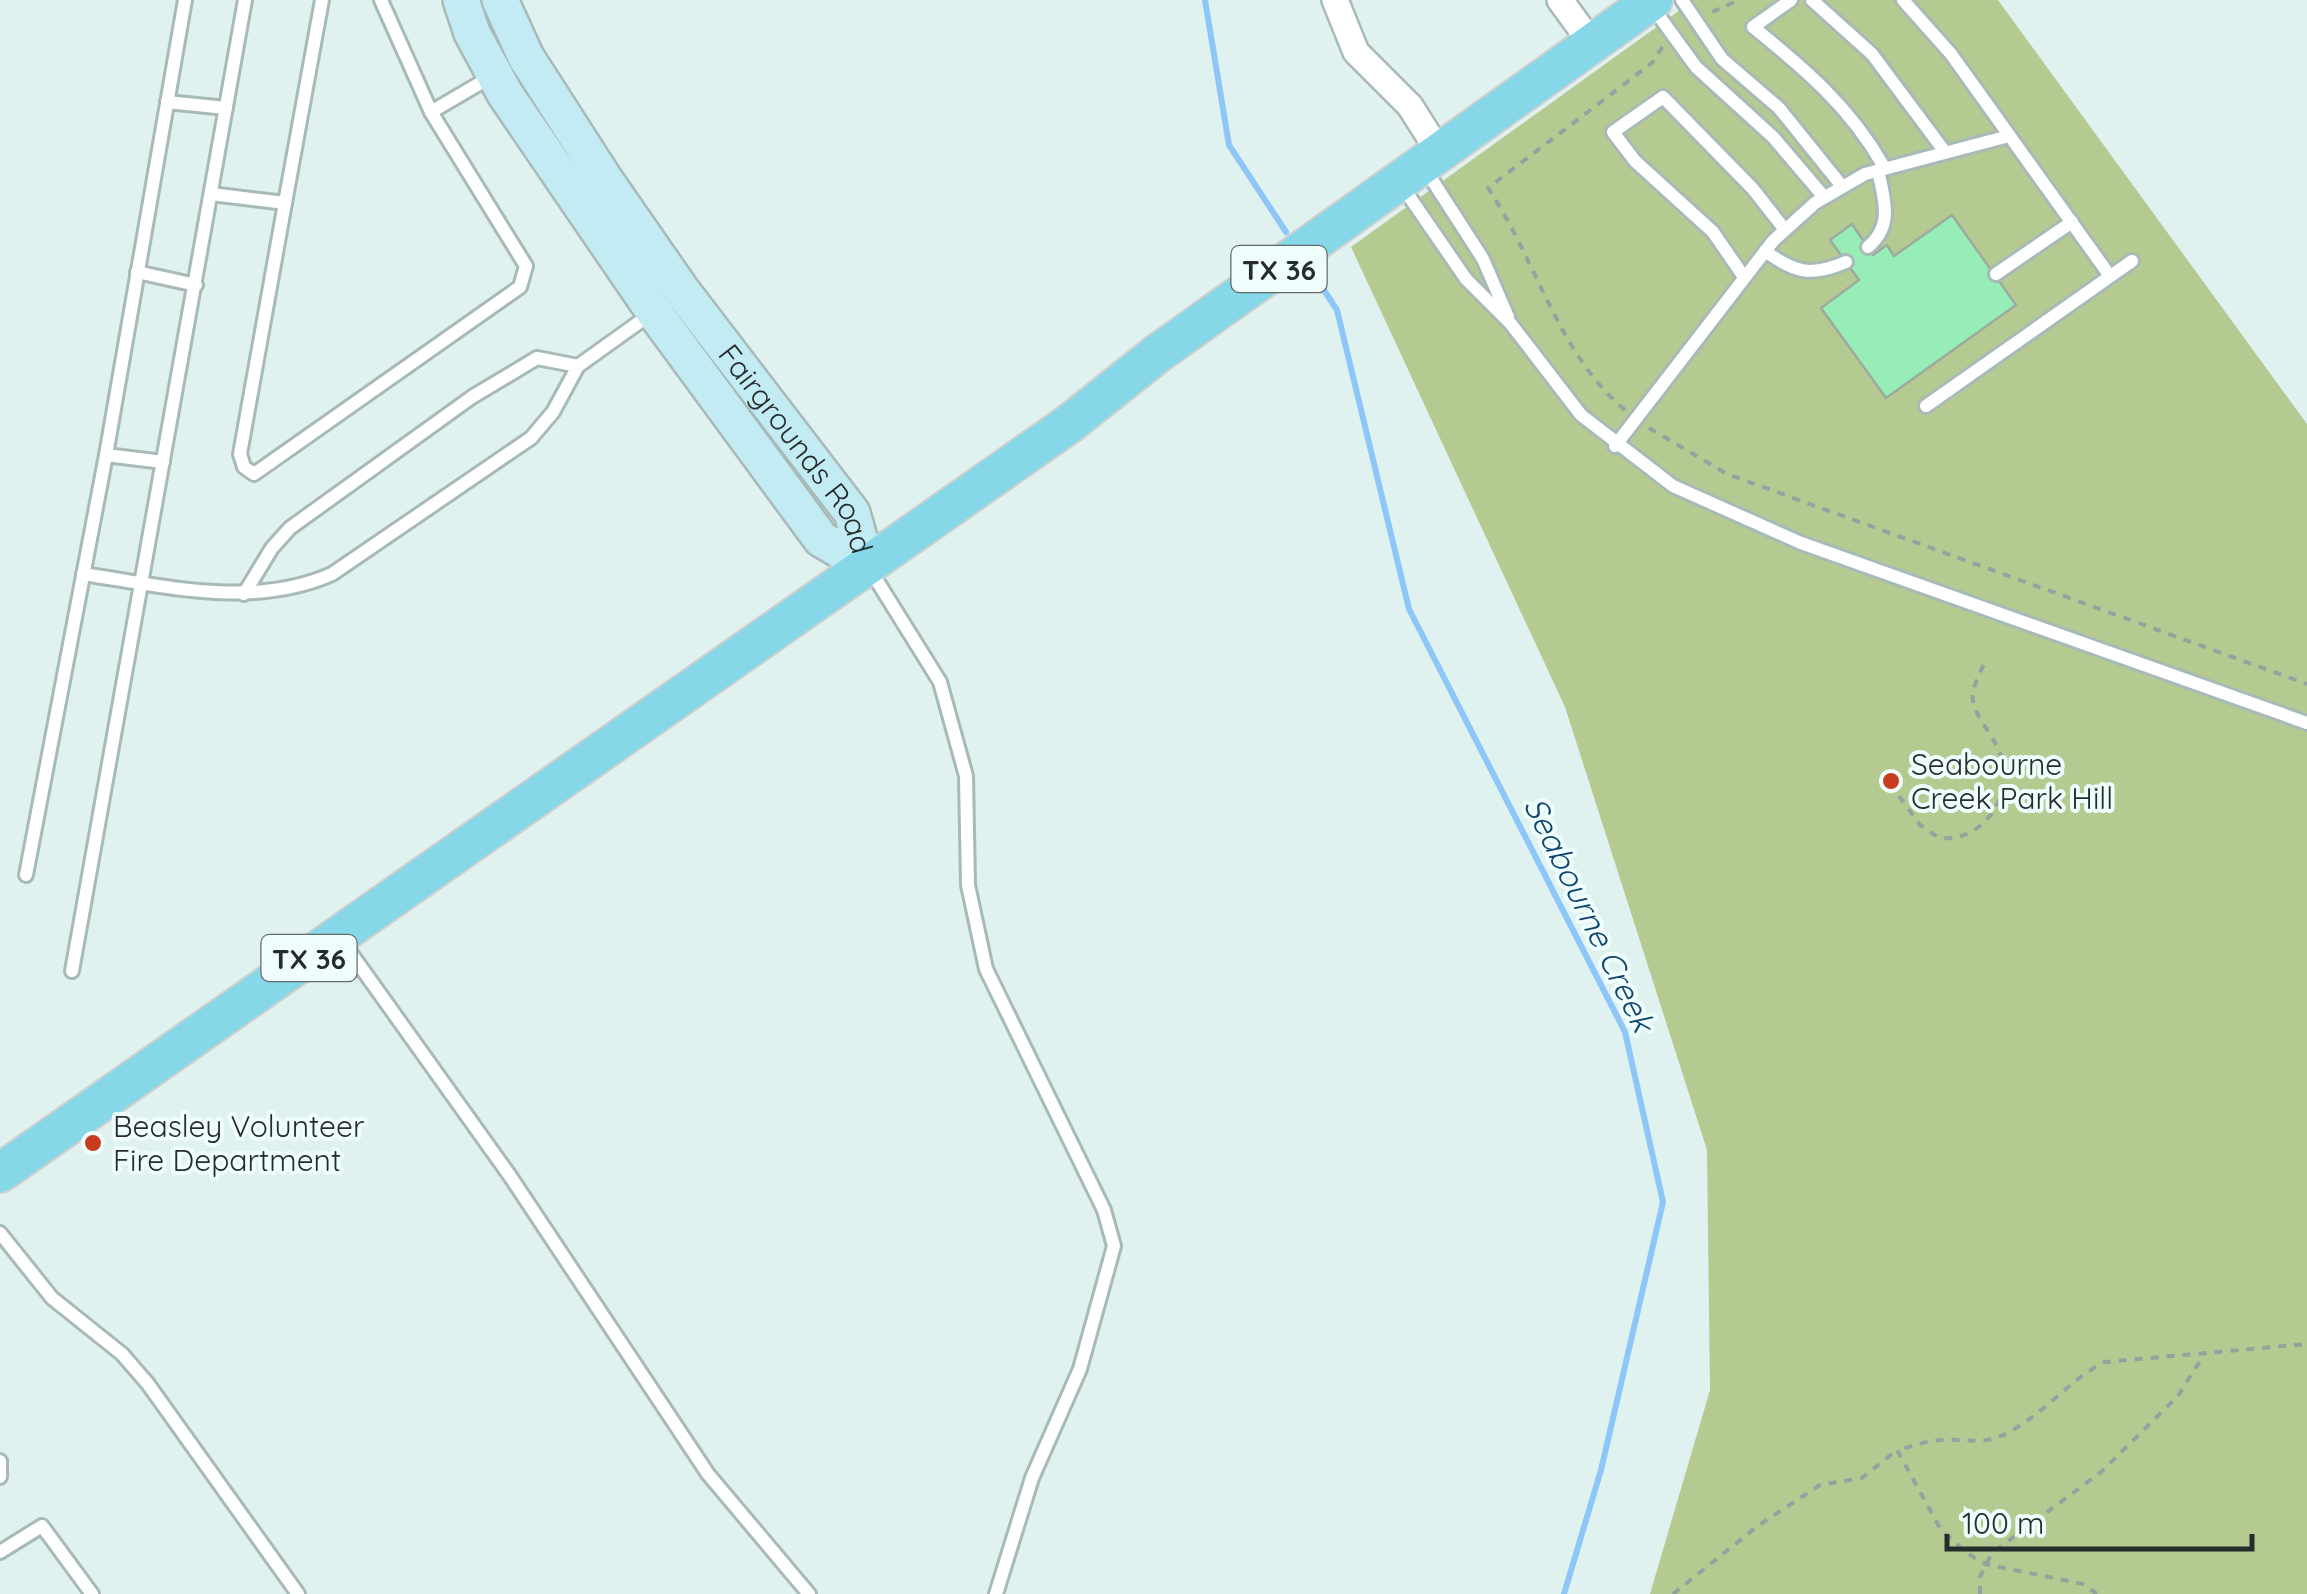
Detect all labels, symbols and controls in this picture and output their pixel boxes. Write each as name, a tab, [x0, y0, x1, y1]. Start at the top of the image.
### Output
road number: TX 36	[1232, 246, 1326, 292]
street label: Fairgrounds Road	[710, 336, 881, 558]
place label: Seabourne Creek Park Hill	[1911, 745, 2113, 817]
marker: Seabourne Creek Park Hill	[1880, 770, 1902, 792]
water label: Seabourne Creek	[1516, 790, 1665, 1040]
road number: TX 36	[262, 935, 356, 981]
place label: Beasley Volunteer Fire Department	[113, 1107, 365, 1179]
marker: Beasley Volunteer Fire Department	[82, 1132, 104, 1154]
scale bar	[1947, 1489, 2252, 1551]
text: 100 m	[1962, 1504, 2044, 1542]

